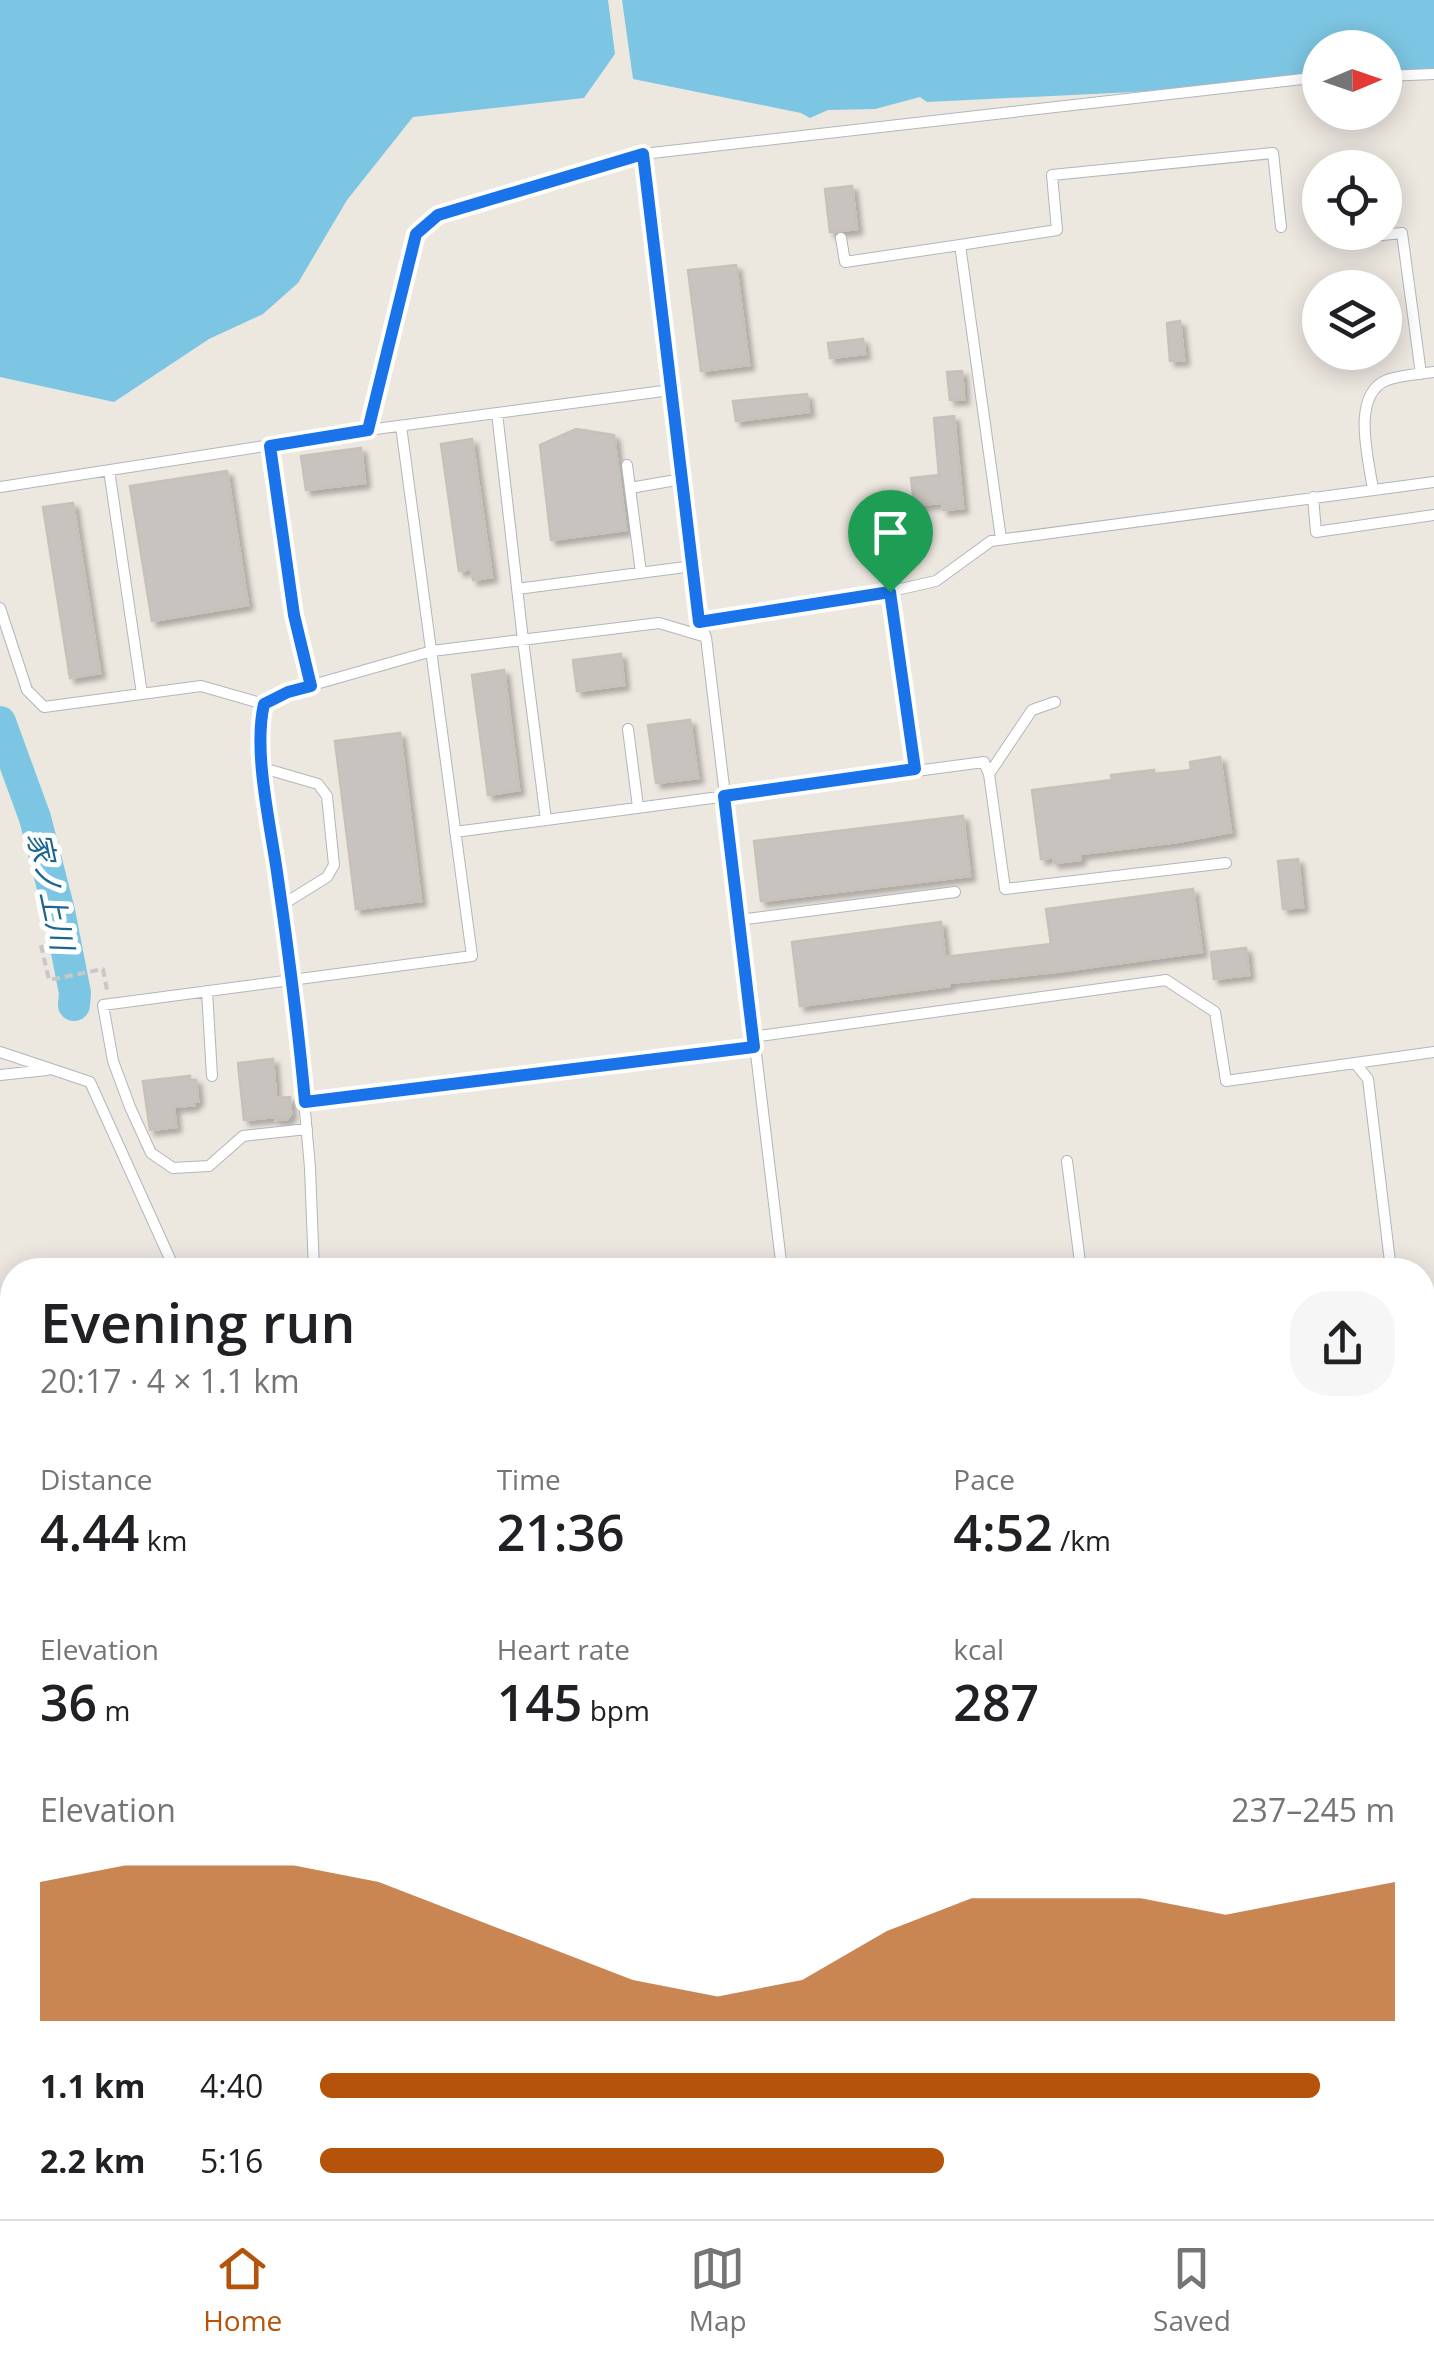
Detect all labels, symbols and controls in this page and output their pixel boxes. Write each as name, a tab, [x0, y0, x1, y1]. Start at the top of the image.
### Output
north arrow	[1302, 30, 1402, 130]
map controls	[1302, 30, 1402, 370]
button: locate	[1302, 150, 1402, 250]
button: layers	[1302, 270, 1402, 370]
pin	[848, 490, 933, 593]
icon: arrive	[863, 505, 918, 560]
water label: 家ノ上川	[19, 828, 85, 957]
text: Evening run	[40, 1284, 355, 1359]
button: share	[1290, 1291, 1395, 1396]
text: 20:17 · 4 × 1.1 km	[40, 1359, 300, 1402]
text: Distance	[40, 1460, 153, 1498]
text: Time	[497, 1460, 561, 1498]
text: Pace	[953, 1460, 1015, 1498]
text: 4.44	[40, 1498, 139, 1566]
text: 21:36	[497, 1498, 625, 1566]
text: 4:52	[953, 1498, 1053, 1566]
text: km	[139, 1521, 187, 1559]
text: /km	[1053, 1521, 1111, 1559]
text: Elevation	[40, 1630, 159, 1668]
text: Heart rate	[497, 1630, 630, 1668]
text: kcal	[953, 1630, 1004, 1668]
text: 36	[40, 1668, 97, 1736]
text: 145	[497, 1668, 582, 1736]
text: 287	[953, 1668, 1039, 1736]
text: m	[97, 1691, 130, 1729]
text: bpm	[582, 1691, 650, 1729]
text: Elevation	[40, 1788, 176, 1831]
text: 237–245 m	[1231, 1788, 1395, 1831]
text: 1.1 km	[40, 2064, 145, 2107]
text: 4:40	[200, 2064, 263, 2107]
text: 2.2 km	[40, 2139, 145, 2182]
text: 5:16	[200, 2139, 263, 2182]
tab: Home	[203, 2241, 282, 2339]
tab: Map	[689, 2241, 747, 2339]
tab: Saved	[1153, 2241, 1231, 2339]

